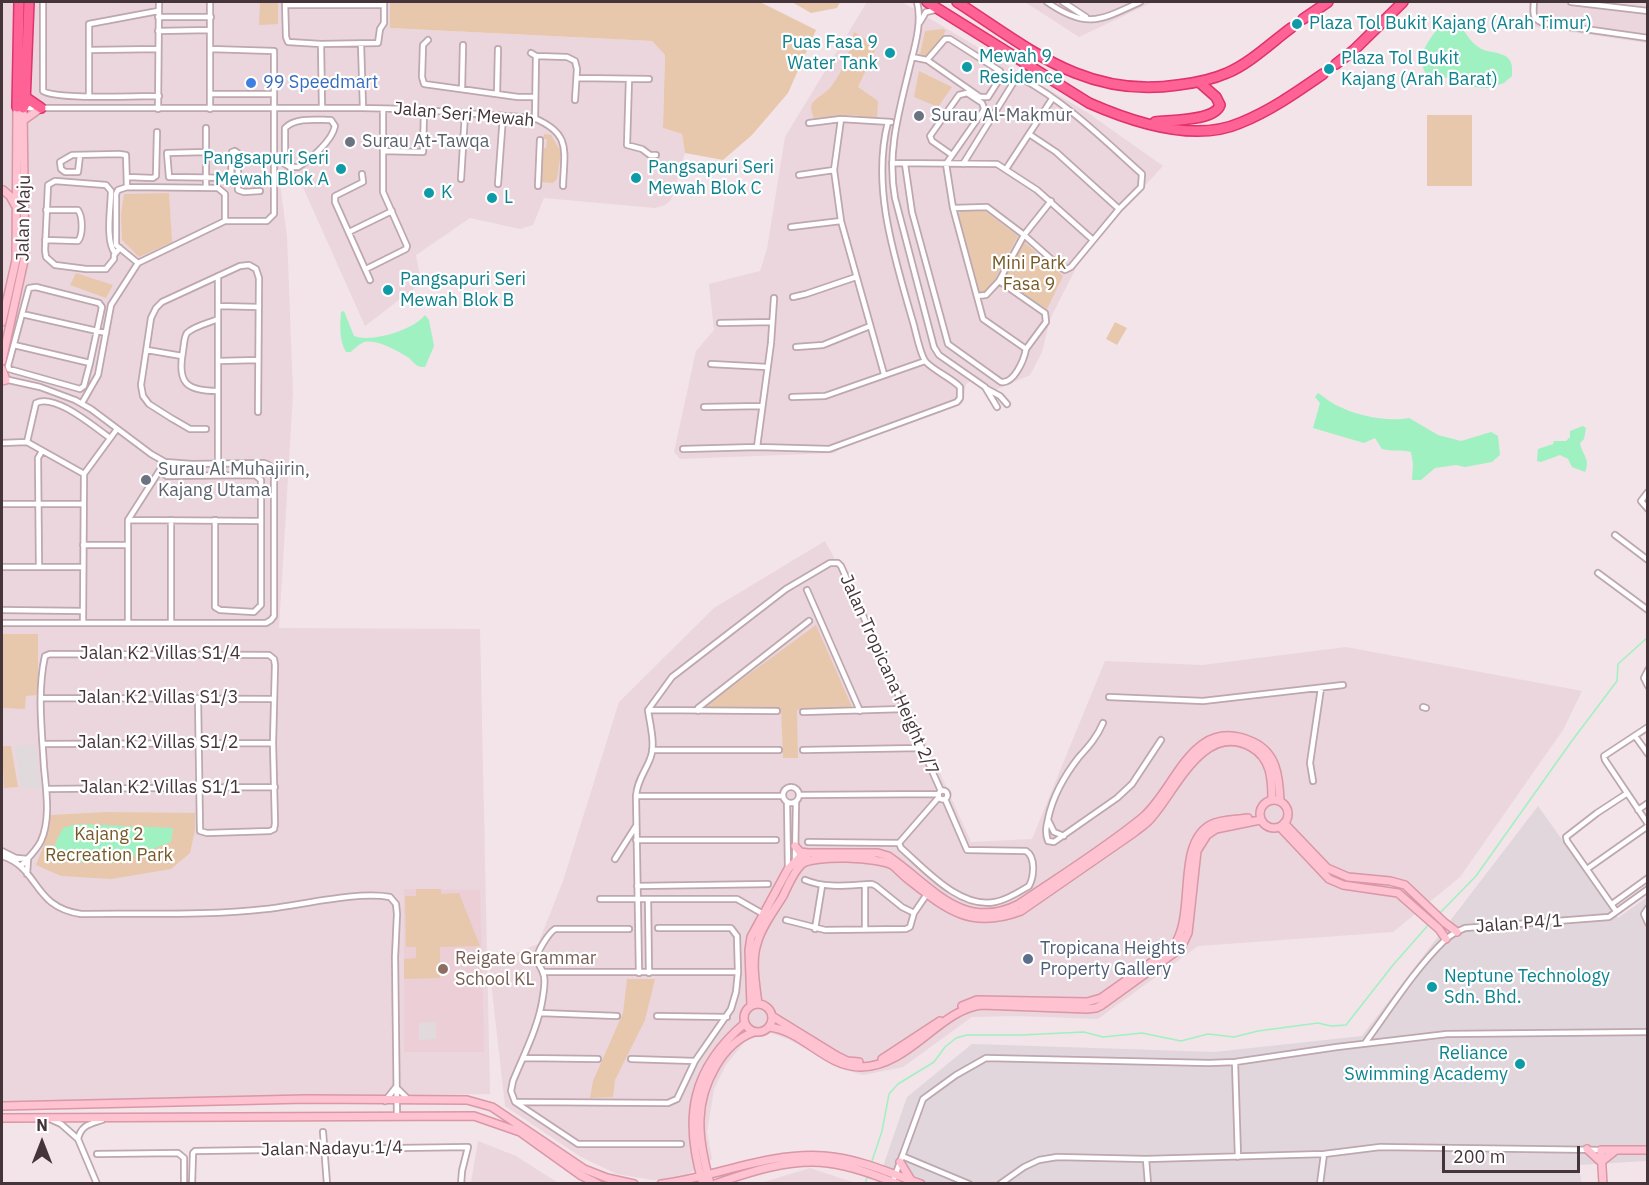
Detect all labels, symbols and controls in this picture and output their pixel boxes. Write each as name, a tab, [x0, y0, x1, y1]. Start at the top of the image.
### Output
place label: Plaza Tol Bukit Kajang (Arah Timur)	[1309, 13, 1592, 35]
marker: Plaza Tol Bukit Kajang (Arah Timur)	[1290, 17, 1304, 31]
place label: Puas Fasa 9 Water Tank	[782, 32, 878, 74]
marker: Puas Fasa 9 Water Tank	[883, 46, 897, 60]
place label: Mewah 9 Residence	[979, 46, 1063, 88]
place label: Plaza Tol Bukit Kajang (Arah Barat)	[1341, 48, 1498, 90]
marker: Mewah 9 Residence	[960, 60, 974, 74]
marker: Plaza Tol Bukit Kajang (Arah Barat)	[1322, 62, 1336, 76]
place label: 99 Speedmart	[263, 72, 378, 94]
marker: 99 Speedmart	[244, 76, 258, 90]
street label: Jalan Seri Mewah	[393, 98, 535, 132]
place label: Surau Al-Makmur	[931, 105, 1072, 127]
marker: Surau Al-Makmur	[912, 109, 926, 123]
place label: Surau At-Tawqa	[362, 131, 489, 153]
marker: Surau At-Tawqa	[343, 135, 357, 149]
place label: Pangsapuri Seri Mewah Blok A	[203, 148, 329, 190]
place label: Pangsapuri Seri Mewah Blok C	[648, 157, 774, 200]
marker: Pangsapuri Seri Mewah Blok A	[334, 162, 348, 176]
marker: Pangsapuri Seri Mewah Blok C	[629, 171, 643, 185]
street label: Jalan Maju	[12, 174, 36, 262]
place label: K	[441, 182, 452, 204]
marker: K	[422, 186, 436, 200]
place label: L	[504, 187, 513, 209]
marker: L	[485, 191, 499, 205]
park label: Mini Park Fasa 9	[992, 253, 1066, 296]
place label: Pangsapuri Seri Mewah Blok B	[400, 269, 526, 312]
marker: Pangsapuri Seri Mewah Blok B	[381, 283, 395, 297]
place label: Surau Al Muhajirin, Kajang Utama	[158, 459, 310, 502]
marker: Surau Al Muhajirin, Kajang Utama	[139, 473, 153, 487]
street label: Jalan Tropicana Height 2/7	[835, 571, 943, 779]
street label: Jalan K2 Villas S1/4	[80, 643, 240, 665]
street label: Jalan K2 Villas S1/3	[78, 687, 238, 709]
street label: Jalan K2 Villas S1/2	[78, 732, 238, 754]
street label: Jalan K2 Villas S1/1	[80, 777, 240, 799]
park label: Kajang 2 Recreation Park	[45, 824, 173, 866]
street label: Jalan P4/1	[1475, 910, 1563, 938]
place label: Tropicana Heights Property Gallery	[1040, 938, 1186, 980]
place label: Reigate Grammar School KL	[455, 948, 596, 990]
marker: Tropicana Heights Property Gallery	[1021, 952, 1035, 966]
marker: Reigate Grammar School KL	[436, 962, 450, 976]
place label: Neptune Technology Sdn. Bhd.	[1444, 966, 1610, 1008]
marker: Neptune Technology Sdn. Bhd.	[1425, 980, 1439, 994]
place label: Reliance Swimming Academy	[1344, 1043, 1508, 1086]
marker: Reliance Swimming Academy	[1513, 1057, 1527, 1071]
north arrow	[12, 1113, 72, 1173]
text: N	[36, 1115, 48, 1135]
scale bar	[1445, 1134, 1583, 1172]
street label: Jalan Nadayu 1/4	[261, 1137, 403, 1161]
text: 200 m	[1453, 1145, 1505, 1168]

